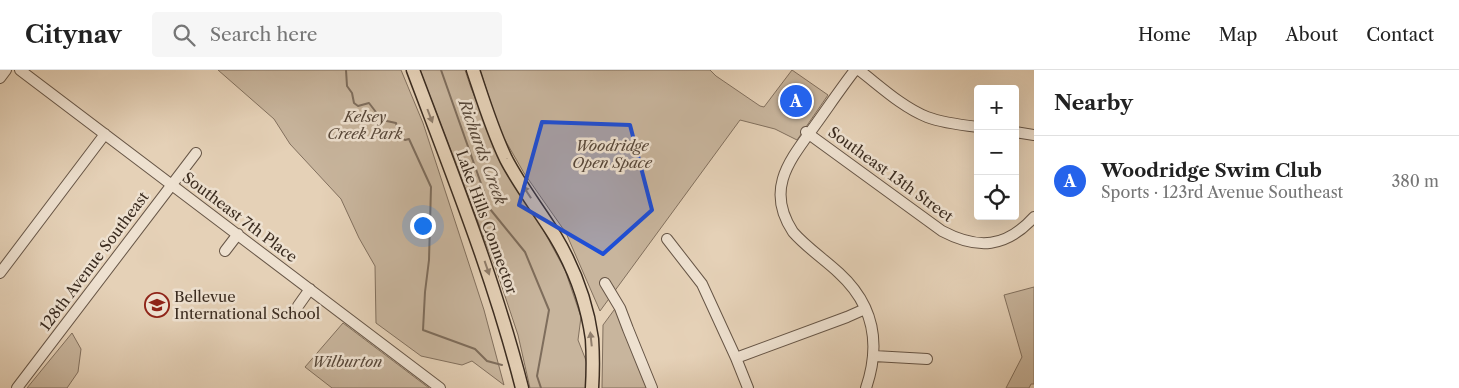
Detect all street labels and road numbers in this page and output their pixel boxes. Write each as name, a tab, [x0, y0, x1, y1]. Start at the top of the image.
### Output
street label: Southeast 13th Street	[825, 122, 958, 226]
street label: Lake Hills Connector	[452, 147, 522, 297]
street label: Southeast 7th Place	[179, 168, 301, 266]
street label: 128th Avenue Southeast	[35, 187, 153, 334]

